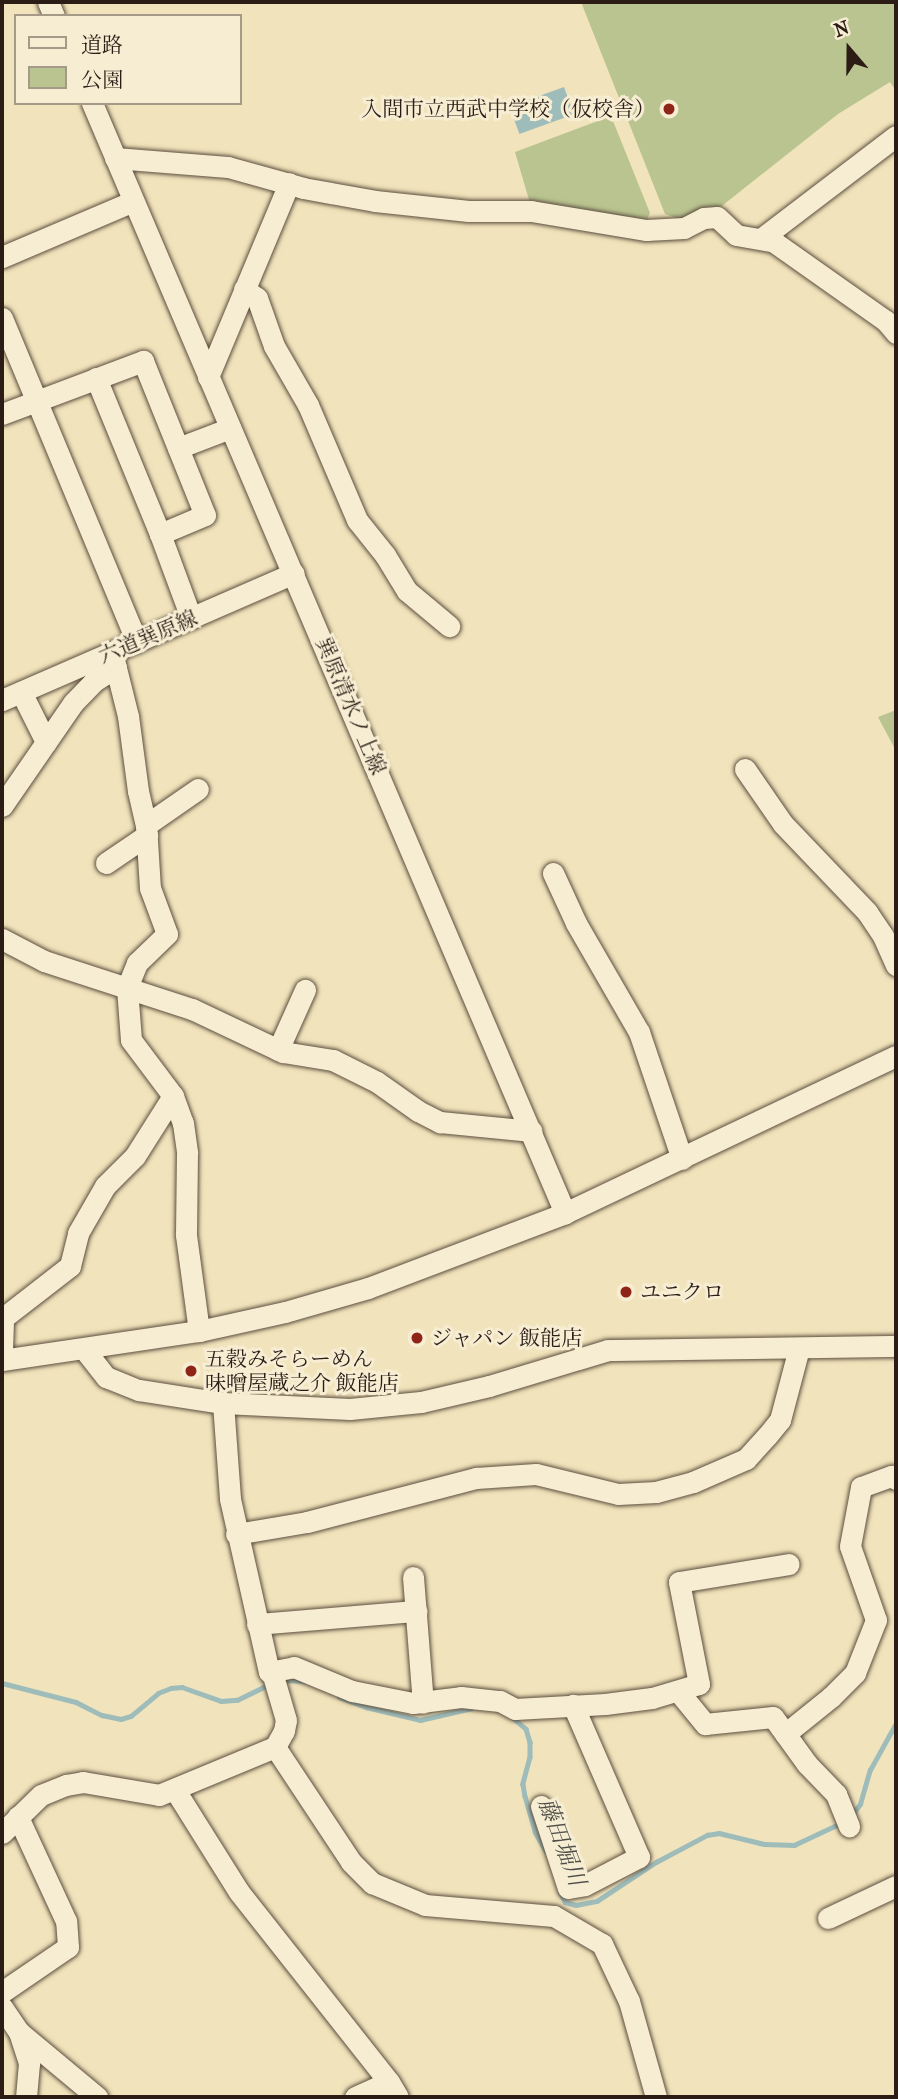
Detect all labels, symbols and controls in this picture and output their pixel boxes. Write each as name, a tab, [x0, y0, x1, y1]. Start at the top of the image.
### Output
legend	[14, 14, 242, 105]
north arrow	[814, 14, 884, 84]
text: N	[831, 16, 852, 42]
text: 道路	[81, 33, 123, 57]
text: 公園	[81, 68, 123, 92]
place label: 入間市立西武中学校（仮校舎）	[361, 96, 655, 122]
marker: 入間市立西武中学校（仮校舎）	[661, 101, 677, 117]
street label: 六道巽原線	[95, 605, 201, 669]
street label: 巽原清水ノ上線	[311, 633, 391, 779]
place label: ユニクロ	[640, 1279, 724, 1305]
marker: ユニクロ	[618, 1284, 634, 1300]
place label: ジャパン 飯能店	[431, 1325, 583, 1351]
marker: ジャパン 飯能店	[409, 1330, 425, 1346]
place label: 五穀みそらーめん 味噌屋蔵之介 飯能店	[205, 1346, 399, 1396]
marker: 五穀みそらーめん 味噌屋蔵之介 飯能店	[183, 1363, 199, 1379]
water label: 藤田堀川	[532, 1794, 590, 1890]

